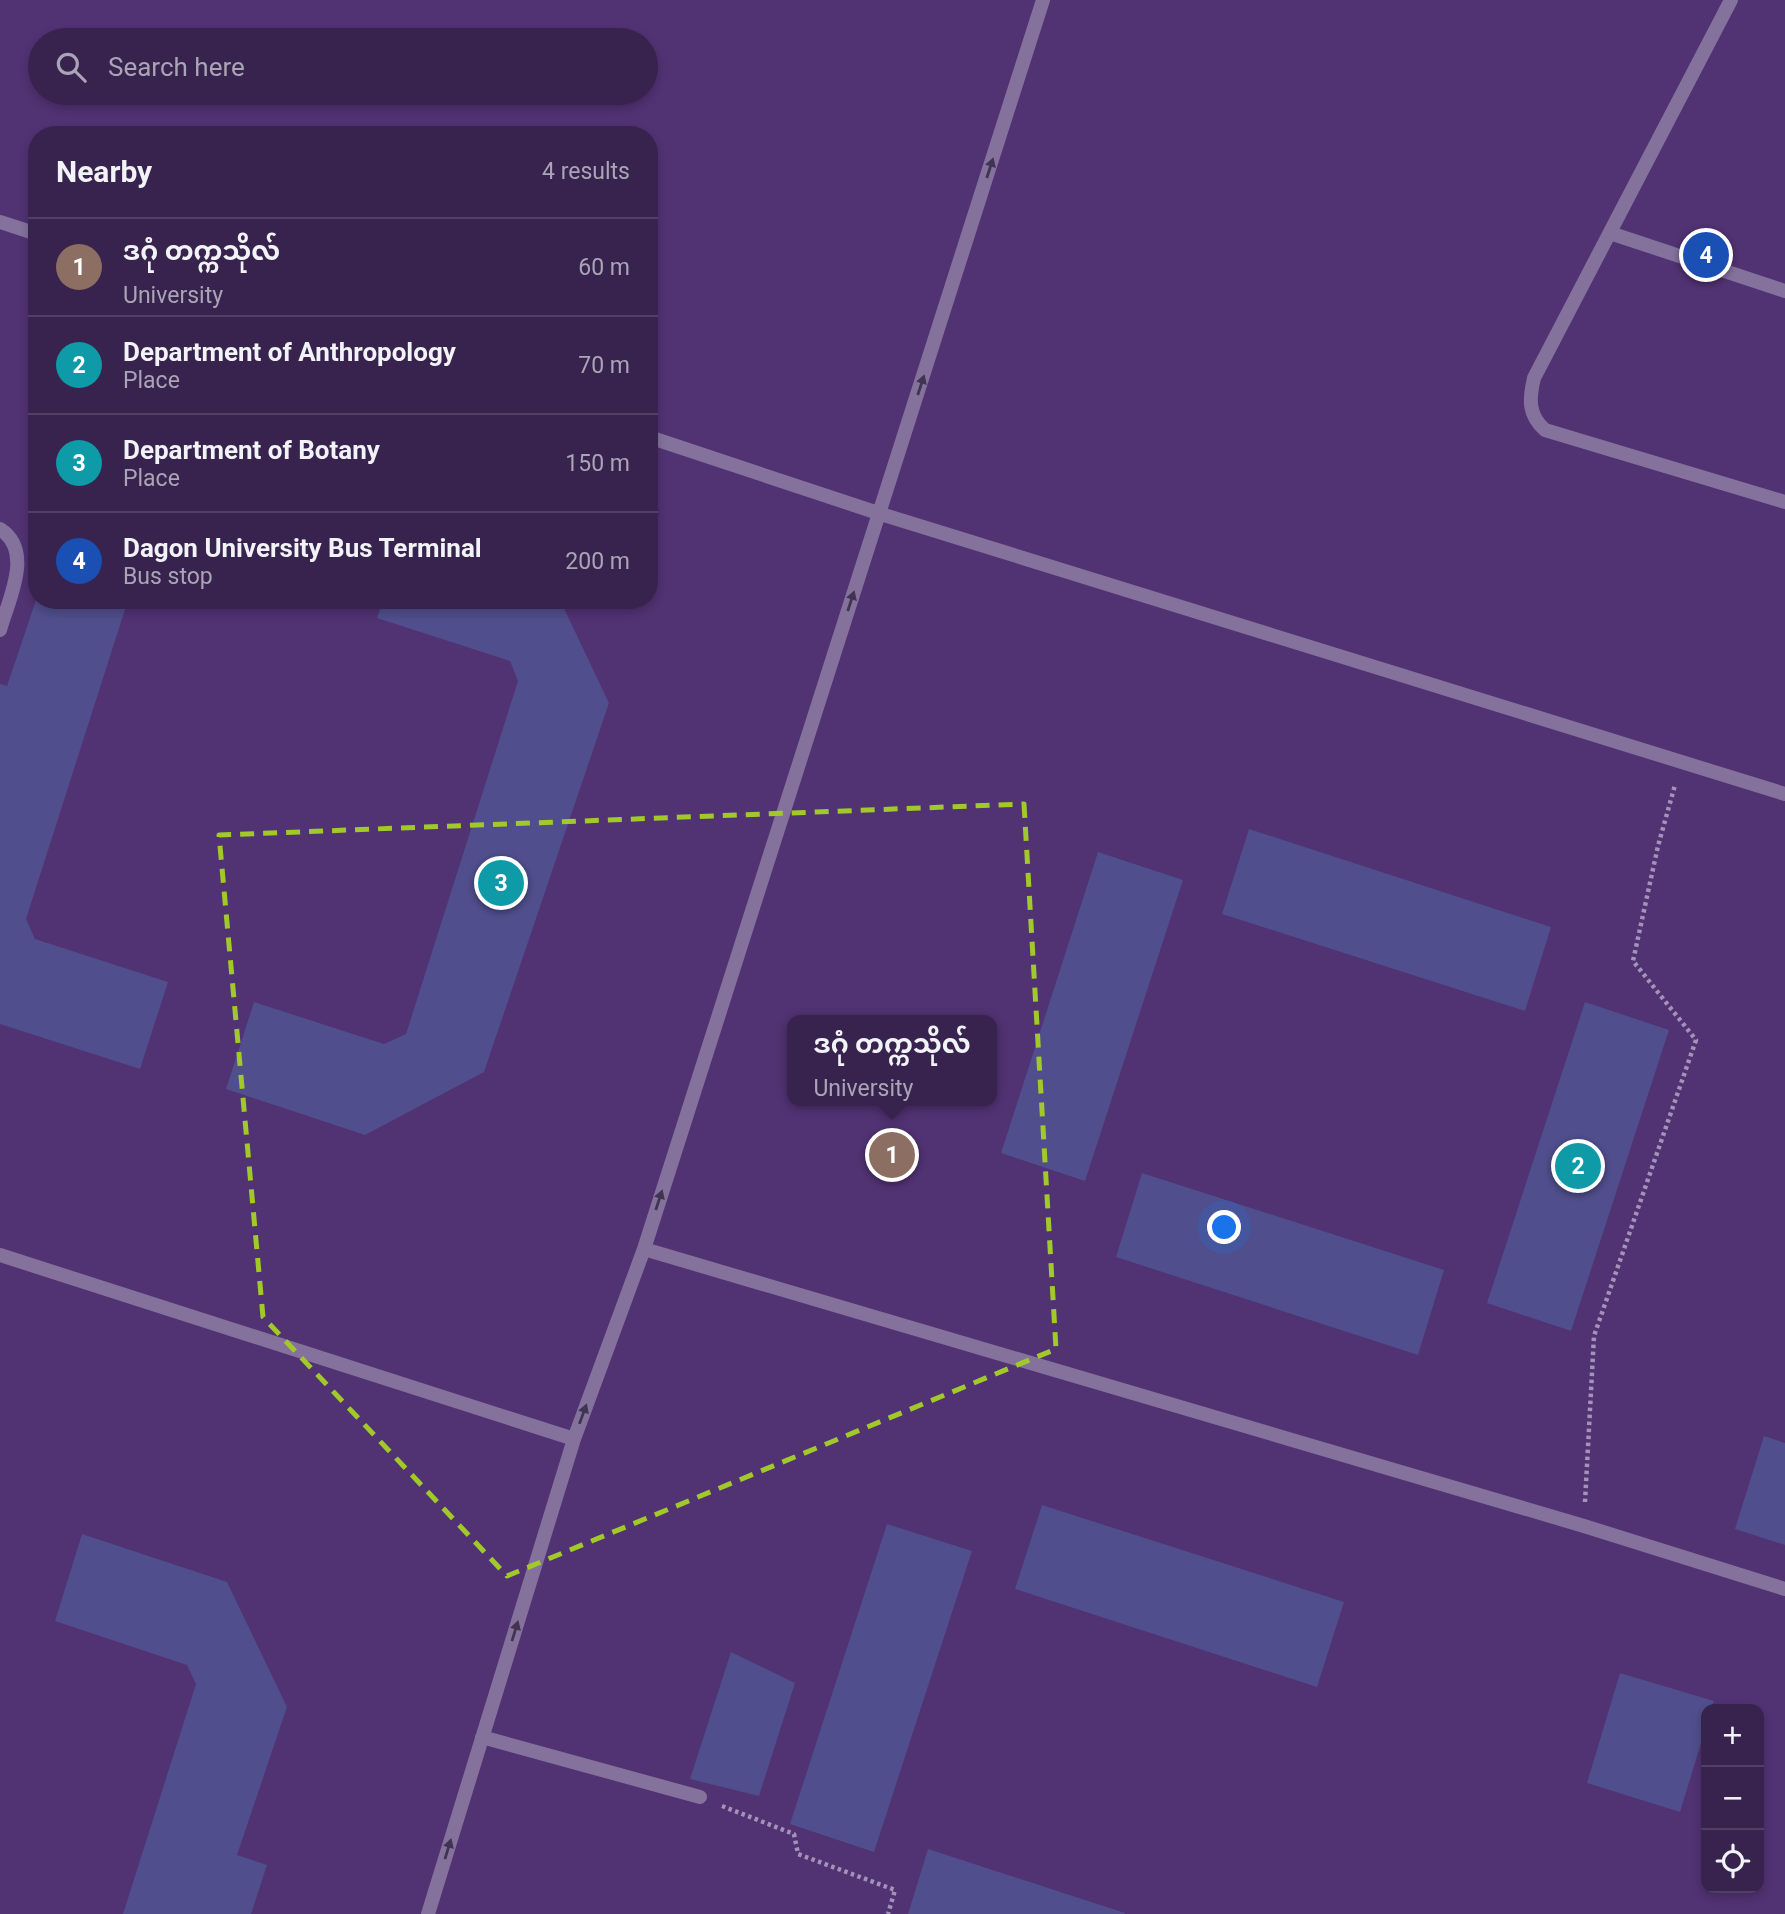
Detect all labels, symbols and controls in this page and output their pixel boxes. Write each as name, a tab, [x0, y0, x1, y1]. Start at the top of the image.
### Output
search box	[28, 28, 658, 105]
icon: search	[52, 48, 90, 86]
text: Search here	[108, 52, 245, 82]
text: Nearby	[56, 154, 152, 189]
one-way arrow	[985, 157, 996, 178]
text: 4 results	[542, 158, 630, 185]
pin: 4	[1683, 229, 1729, 281]
text: ဒဂုံ တက္ကသိုလ်	[123, 236, 280, 266]
text: 1	[72, 254, 86, 281]
text: 60 m	[578, 254, 630, 281]
text: University	[123, 282, 223, 309]
text: Department of Anthropology	[123, 337, 456, 367]
text: 2	[72, 352, 86, 379]
text: 70 m	[578, 352, 630, 379]
text: Place	[123, 367, 180, 394]
one-way arrow	[917, 374, 927, 395]
text: Department of Botany	[123, 435, 380, 465]
text: 3	[72, 450, 86, 477]
text: 150 m	[565, 450, 630, 477]
text: Place	[123, 465, 180, 492]
text: Dagon University Bus Terminal	[123, 533, 482, 563]
text: 4	[72, 548, 86, 575]
text: 200 m	[565, 548, 630, 575]
text: Bus stop	[123, 563, 213, 590]
one-way arrow	[847, 591, 857, 612]
pin: 3	[478, 857, 524, 909]
popup	[787, 1015, 997, 1106]
text: ဒဂုံ တက္ကသိုလ်	[813, 1029, 971, 1059]
text: University	[813, 1075, 913, 1102]
pin: 1	[869, 1129, 915, 1181]
pin: 2	[1555, 1140, 1601, 1192]
one-way arrow	[655, 1189, 665, 1210]
your location	[1207, 1210, 1241, 1244]
one-way arrow	[578, 1404, 589, 1425]
one-way arrow	[510, 1621, 521, 1642]
map controls	[1701, 1704, 1764, 1893]
button: +	[1701, 1704, 1764, 1767]
button: −	[1701, 1767, 1764, 1830]
button: locate	[1701, 1830, 1764, 1893]
one-way arrow	[443, 1838, 454, 1859]

